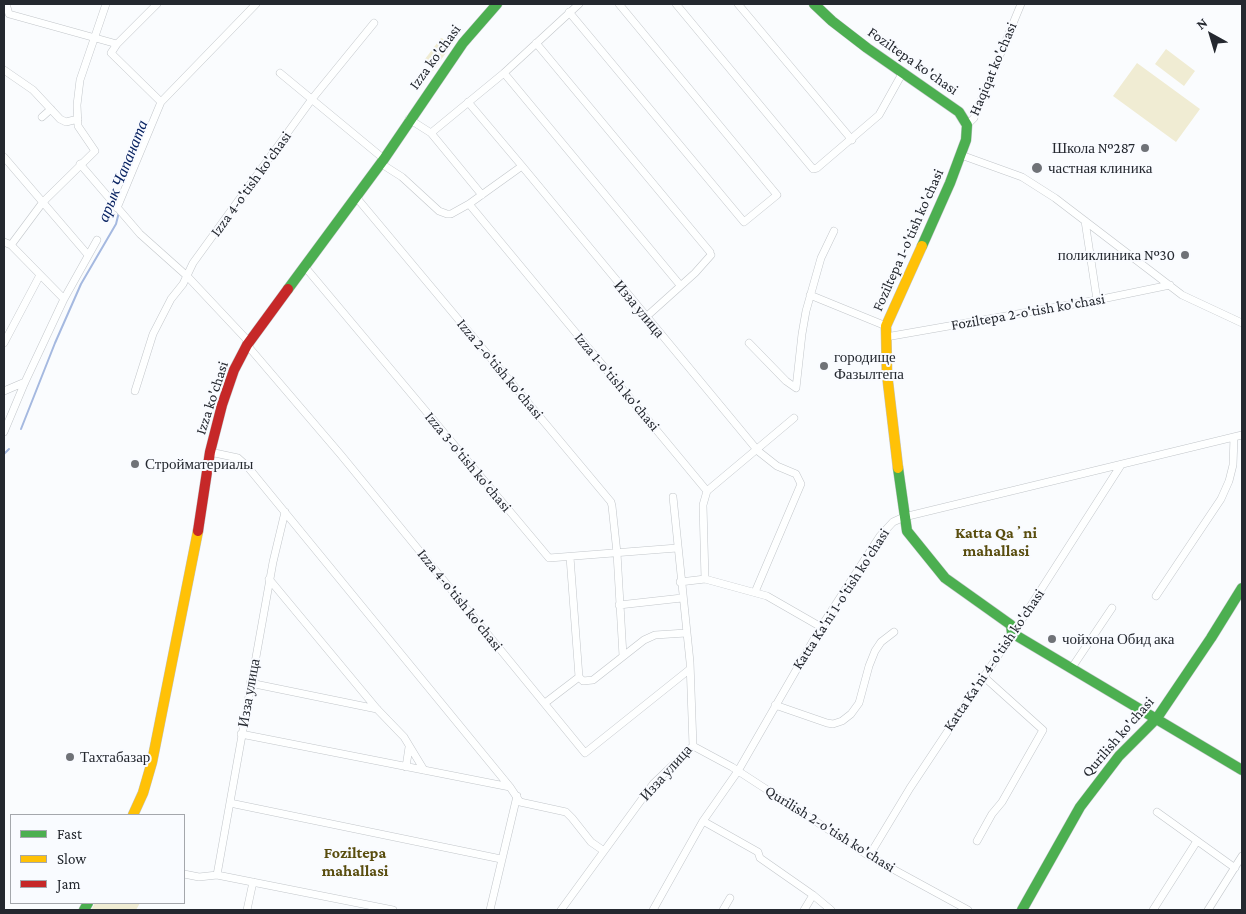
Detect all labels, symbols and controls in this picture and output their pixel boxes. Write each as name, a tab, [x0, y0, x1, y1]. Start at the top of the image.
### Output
north arrow	[1186, 10, 1236, 60]
text: N	[1193, 14, 1210, 33]
street label: Haqiqat ko'chasi	[965, 20, 1021, 118]
street label: Izza ko'chasi	[405, 21, 465, 93]
street label: Foziltepa ko'chasi	[864, 23, 962, 99]
water label: арык Чапаната	[94, 117, 152, 225]
street label: Izza 4-o'tish ko'chasi	[207, 128, 295, 240]
place label: Школа №287	[1052, 139, 1135, 157]
marker: Школа №287	[1139, 142, 1151, 154]
place label: частная клиника	[1048, 159, 1152, 177]
marker: частная клиника	[1030, 161, 1044, 175]
street label: Foziltepa 1-o'tish ko'chasi	[868, 166, 948, 314]
place label: поликлиника №30	[1058, 246, 1175, 264]
marker: поликлиника №30	[1179, 249, 1191, 261]
street label: Изза улица	[610, 277, 668, 341]
street label: Foziltepa 2-o'tish ko'chasi	[950, 290, 1106, 334]
street label: Izza 2-o'tish ko'chasi	[453, 315, 547, 423]
street label: Izza 1-o'tish ko'chasi	[571, 329, 663, 435]
place label: городище Фазылтепа	[834, 348, 904, 383]
street label: Izza ko'chasi	[192, 359, 232, 437]
marker: городище Фазылтепа	[818, 360, 830, 372]
street label: Izza 3-o'tish ko'chasi	[421, 408, 515, 516]
place label: Стройматериалы	[145, 455, 253, 473]
marker: Стройматериалы	[129, 458, 141, 470]
district label: Katta Qaʼni mahallasi	[955, 523, 1037, 561]
street label: Katta Ka'ni 1-o'tish ko'chasi	[789, 525, 893, 673]
street label: Izza 4-o'tish ko'chasi	[413, 545, 507, 655]
street label: Katta Ka'ni 4-o'tish ko'chasi	[940, 586, 1048, 734]
place label: чойхона Обид ака	[1062, 630, 1174, 648]
marker: чойхона Обид ака	[1046, 633, 1058, 645]
street label: Изза улица	[234, 657, 264, 729]
street label: Qurilish ko'chasi	[1078, 693, 1158, 781]
street label: Изза улица	[636, 741, 696, 805]
place label: Тахтабазар	[80, 748, 150, 766]
marker: Тахтабазар	[64, 751, 76, 763]
street label: Qurilish 2-o'tish ko'chasi	[762, 782, 898, 876]
legend	[10, 814, 185, 904]
text: Fast	[57, 826, 82, 842]
district label: Foziltepa mahallasi	[322, 843, 388, 881]
text: Slow	[57, 851, 86, 867]
text: Jam	[57, 876, 80, 892]

